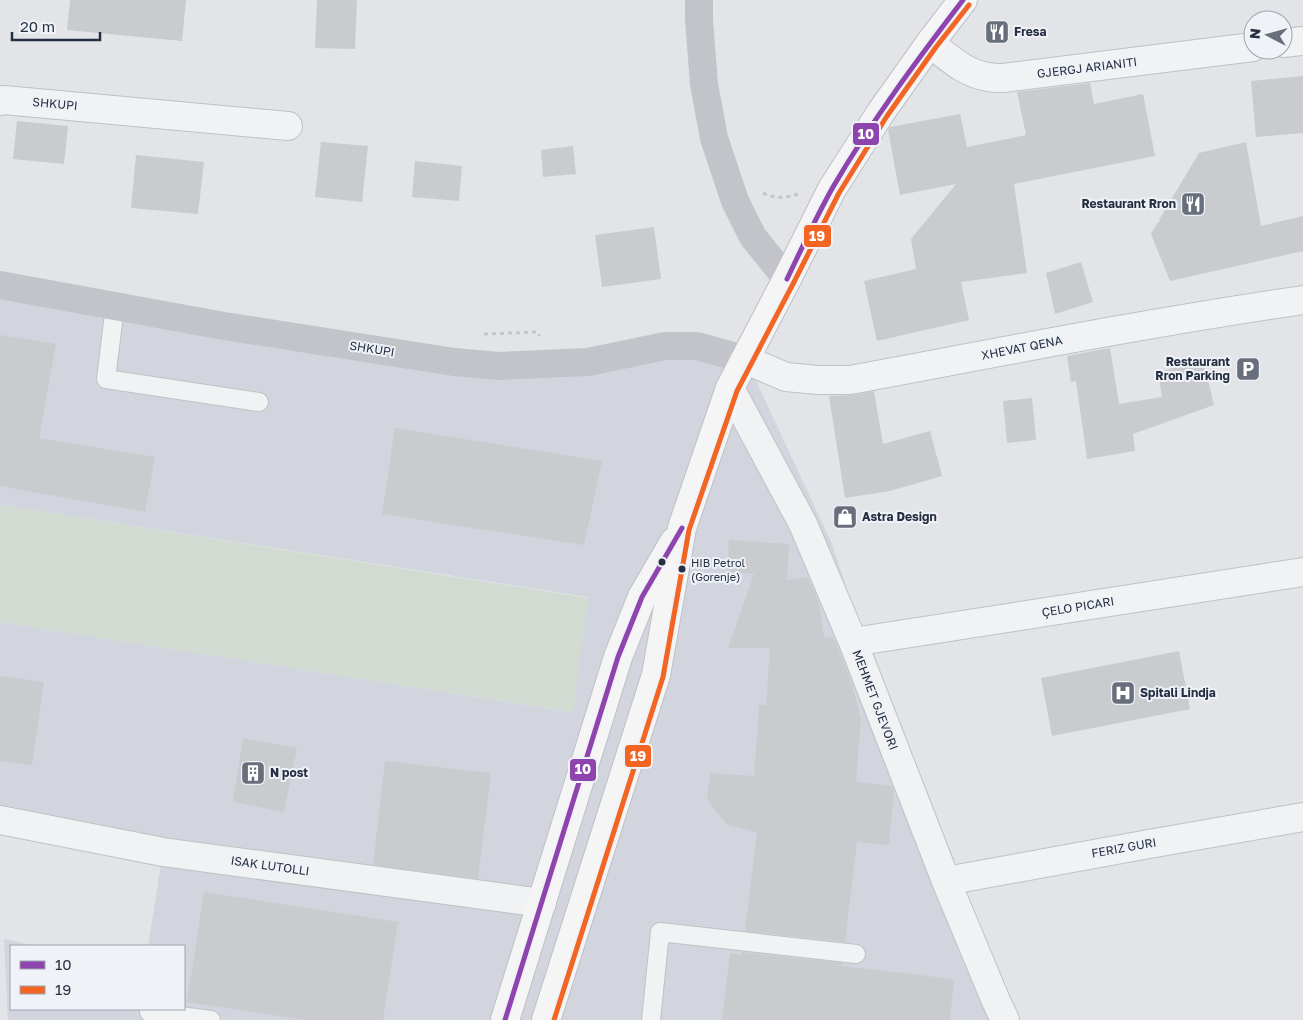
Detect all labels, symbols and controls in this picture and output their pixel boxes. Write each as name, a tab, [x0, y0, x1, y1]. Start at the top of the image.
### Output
scale bar	[12, 10, 100, 42]
north arrow	[1243, 10, 1293, 60]
text: 20 m	[20, 17, 55, 35]
restaurant icon: Fresa	[984, 19, 1010, 45]
place label: Fresa	[1014, 24, 1046, 39]
text: N	[1246, 27, 1264, 40]
street label: GJERGJ ARIANITI	[1036, 54, 1138, 81]
street label: SHKUPI	[32, 94, 78, 113]
line badge: 10	[852, 122, 880, 146]
text: 10	[858, 125, 874, 142]
restaurant icon: Restaurant Rron	[1180, 191, 1206, 217]
place label: Restaurant Rron	[1081, 196, 1176, 211]
line badge: 19	[803, 224, 832, 248]
text: 19	[809, 227, 825, 244]
street label: XHEVAT QENA	[980, 332, 1064, 363]
street label: SHKUPI	[348, 338, 396, 359]
place label: Restaurant Rron Parking	[1155, 354, 1230, 383]
parking icon: Restaurant Rron Parking	[1235, 356, 1261, 382]
shop icon: Astra Design	[832, 504, 858, 530]
place label: Astra Design	[862, 509, 937, 524]
place label: HIB Petrol (Gorenje)	[691, 556, 746, 583]
unlabelled marker	[657, 557, 667, 567]
marker: HIB Petrol (Gorenje)	[677, 564, 687, 574]
street label: ÇELO PICARI	[1041, 593, 1115, 620]
street label: MEHMET GJEVORI	[849, 648, 901, 752]
hospital icon: Spitali Lindja	[1110, 680, 1136, 706]
place label: Spitali Lindja	[1140, 685, 1216, 700]
line badge: 19	[624, 744, 652, 768]
text: 19	[630, 747, 646, 764]
line badge: 10	[569, 758, 597, 782]
building icon: N post	[240, 760, 266, 786]
text: 10	[575, 760, 591, 777]
place label: N post	[270, 765, 308, 780]
street label: FERIZ GURI	[1090, 834, 1158, 861]
street label: ISAK LUTOLLI	[230, 853, 310, 878]
legend	[10, 945, 185, 1010]
text: 10	[55, 955, 72, 973]
text: 19	[55, 980, 71, 998]

